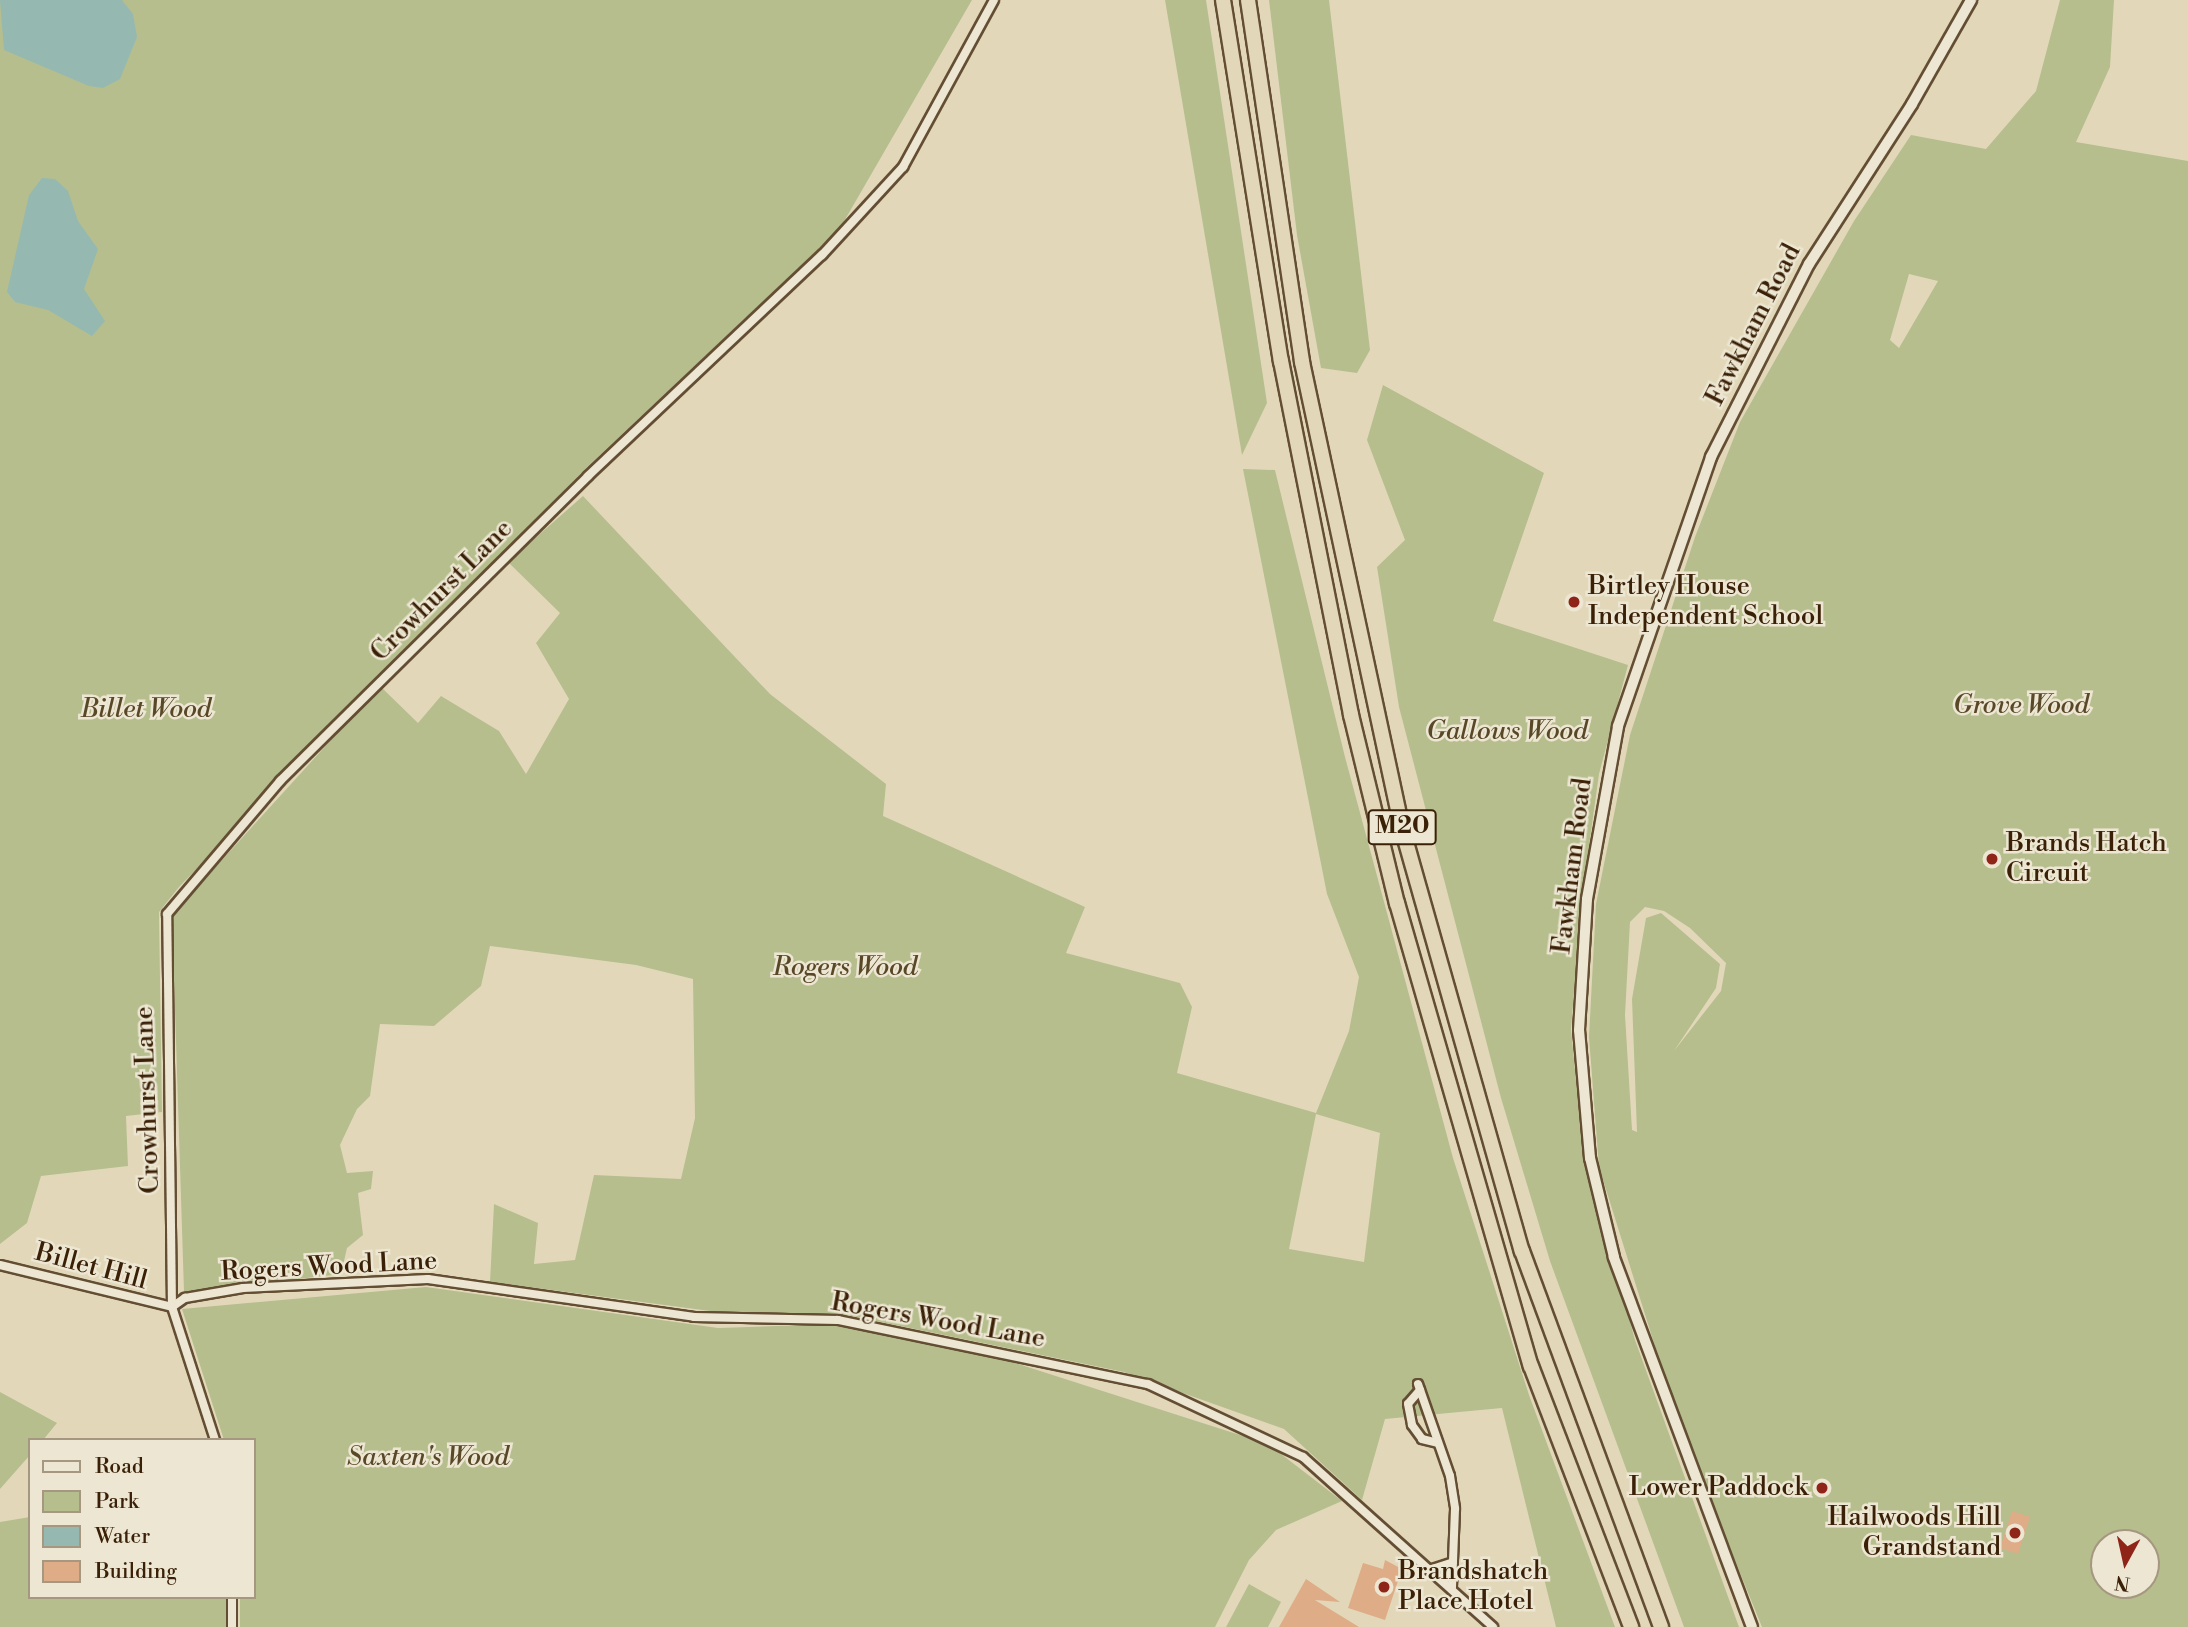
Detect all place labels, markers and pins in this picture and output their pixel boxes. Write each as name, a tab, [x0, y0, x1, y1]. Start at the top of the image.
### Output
place label: Birtley House Independent School	[1588, 571, 1823, 632]
marker: Birtley House Independent School	[1566, 594, 1582, 610]
place label: Brands Hatch Circuit	[2006, 828, 2167, 890]
marker: Brands Hatch Circuit	[1984, 851, 2000, 867]
place label: Lower Paddock	[1629, 1472, 1808, 1504]
marker: Lower Paddock	[1814, 1480, 1830, 1496]
place label: Hailwoods Hill Grandstand	[1828, 1502, 2001, 1564]
marker: Hailwoods Hill Grandstand	[2007, 1525, 2023, 1541]
place label: Brandshatch Place Hotel	[1398, 1556, 1548, 1618]
marker: Brandshatch Place Hotel	[1376, 1579, 1392, 1595]

